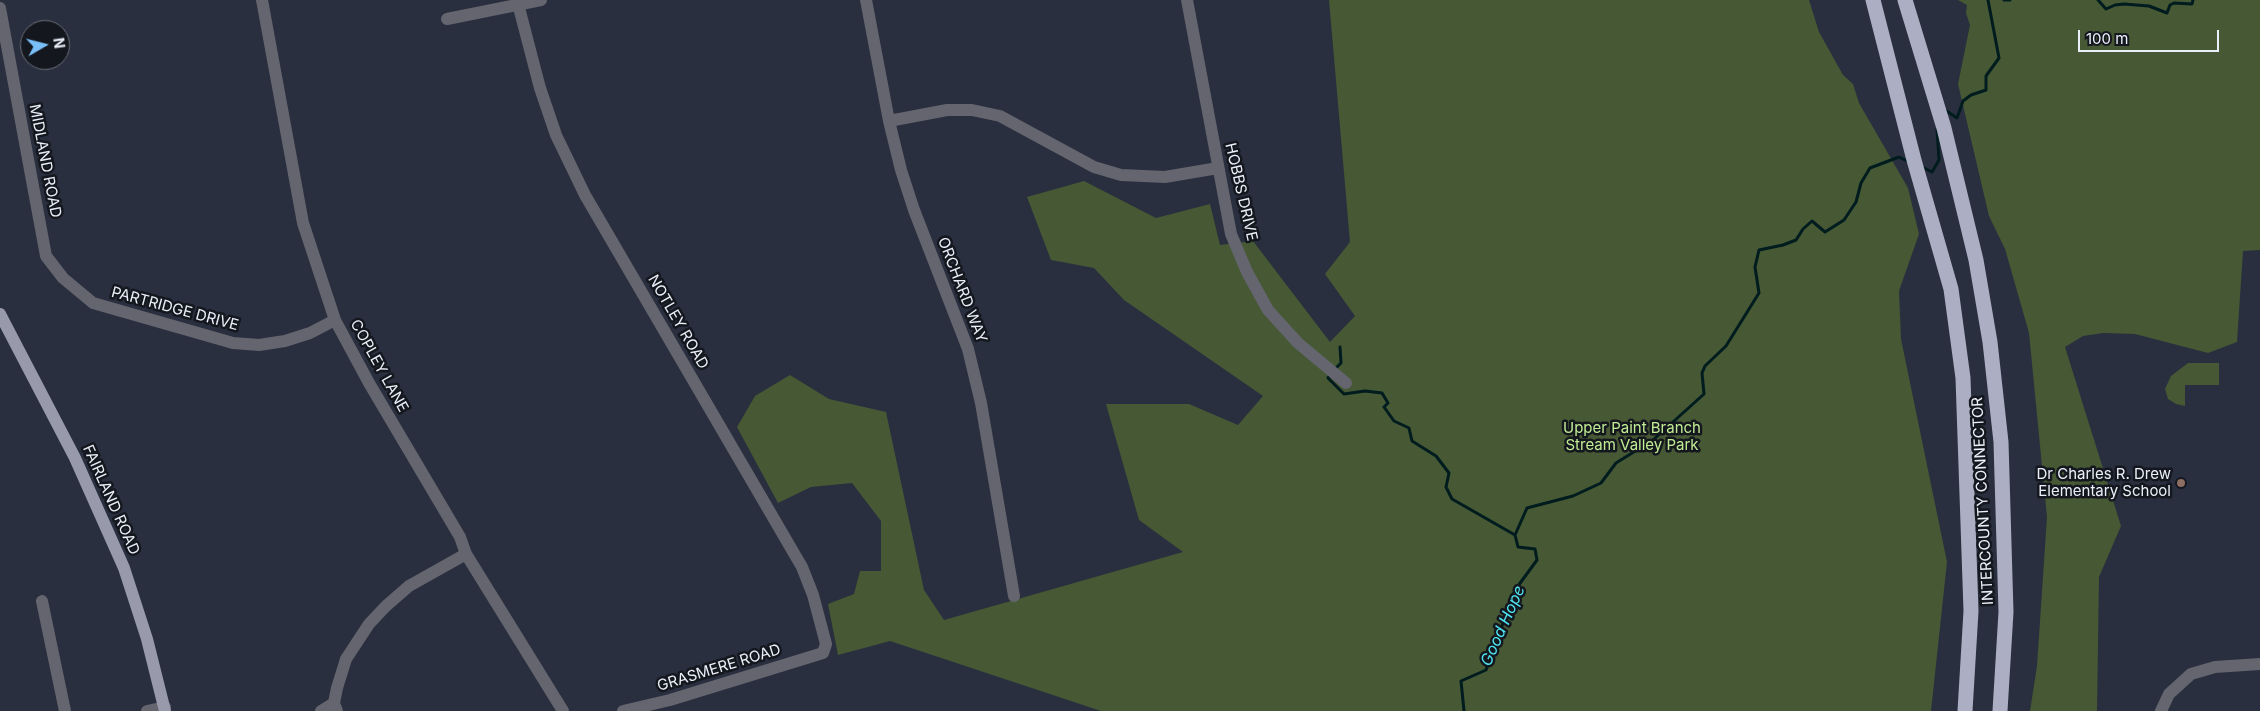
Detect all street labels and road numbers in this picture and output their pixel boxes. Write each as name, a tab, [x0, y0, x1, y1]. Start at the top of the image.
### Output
street label: MIDLAND ROAD	[25, 103, 65, 219]
street label: HOBBS DRIVE	[1221, 141, 1261, 243]
street label: ORCHARD WAY	[934, 235, 990, 345]
street label: NOTLEY ROAD	[644, 272, 712, 372]
street label: PARTRIDGE DRIVE	[109, 283, 241, 335]
street label: COPLEY LANE	[346, 317, 412, 415]
street label: INTERCOUNTY CONNECTOR	[1969, 397, 1997, 605]
street label: FAIRLAND ROAD	[79, 442, 143, 558]
street label: GRASMERE ROAD	[655, 641, 783, 695]

